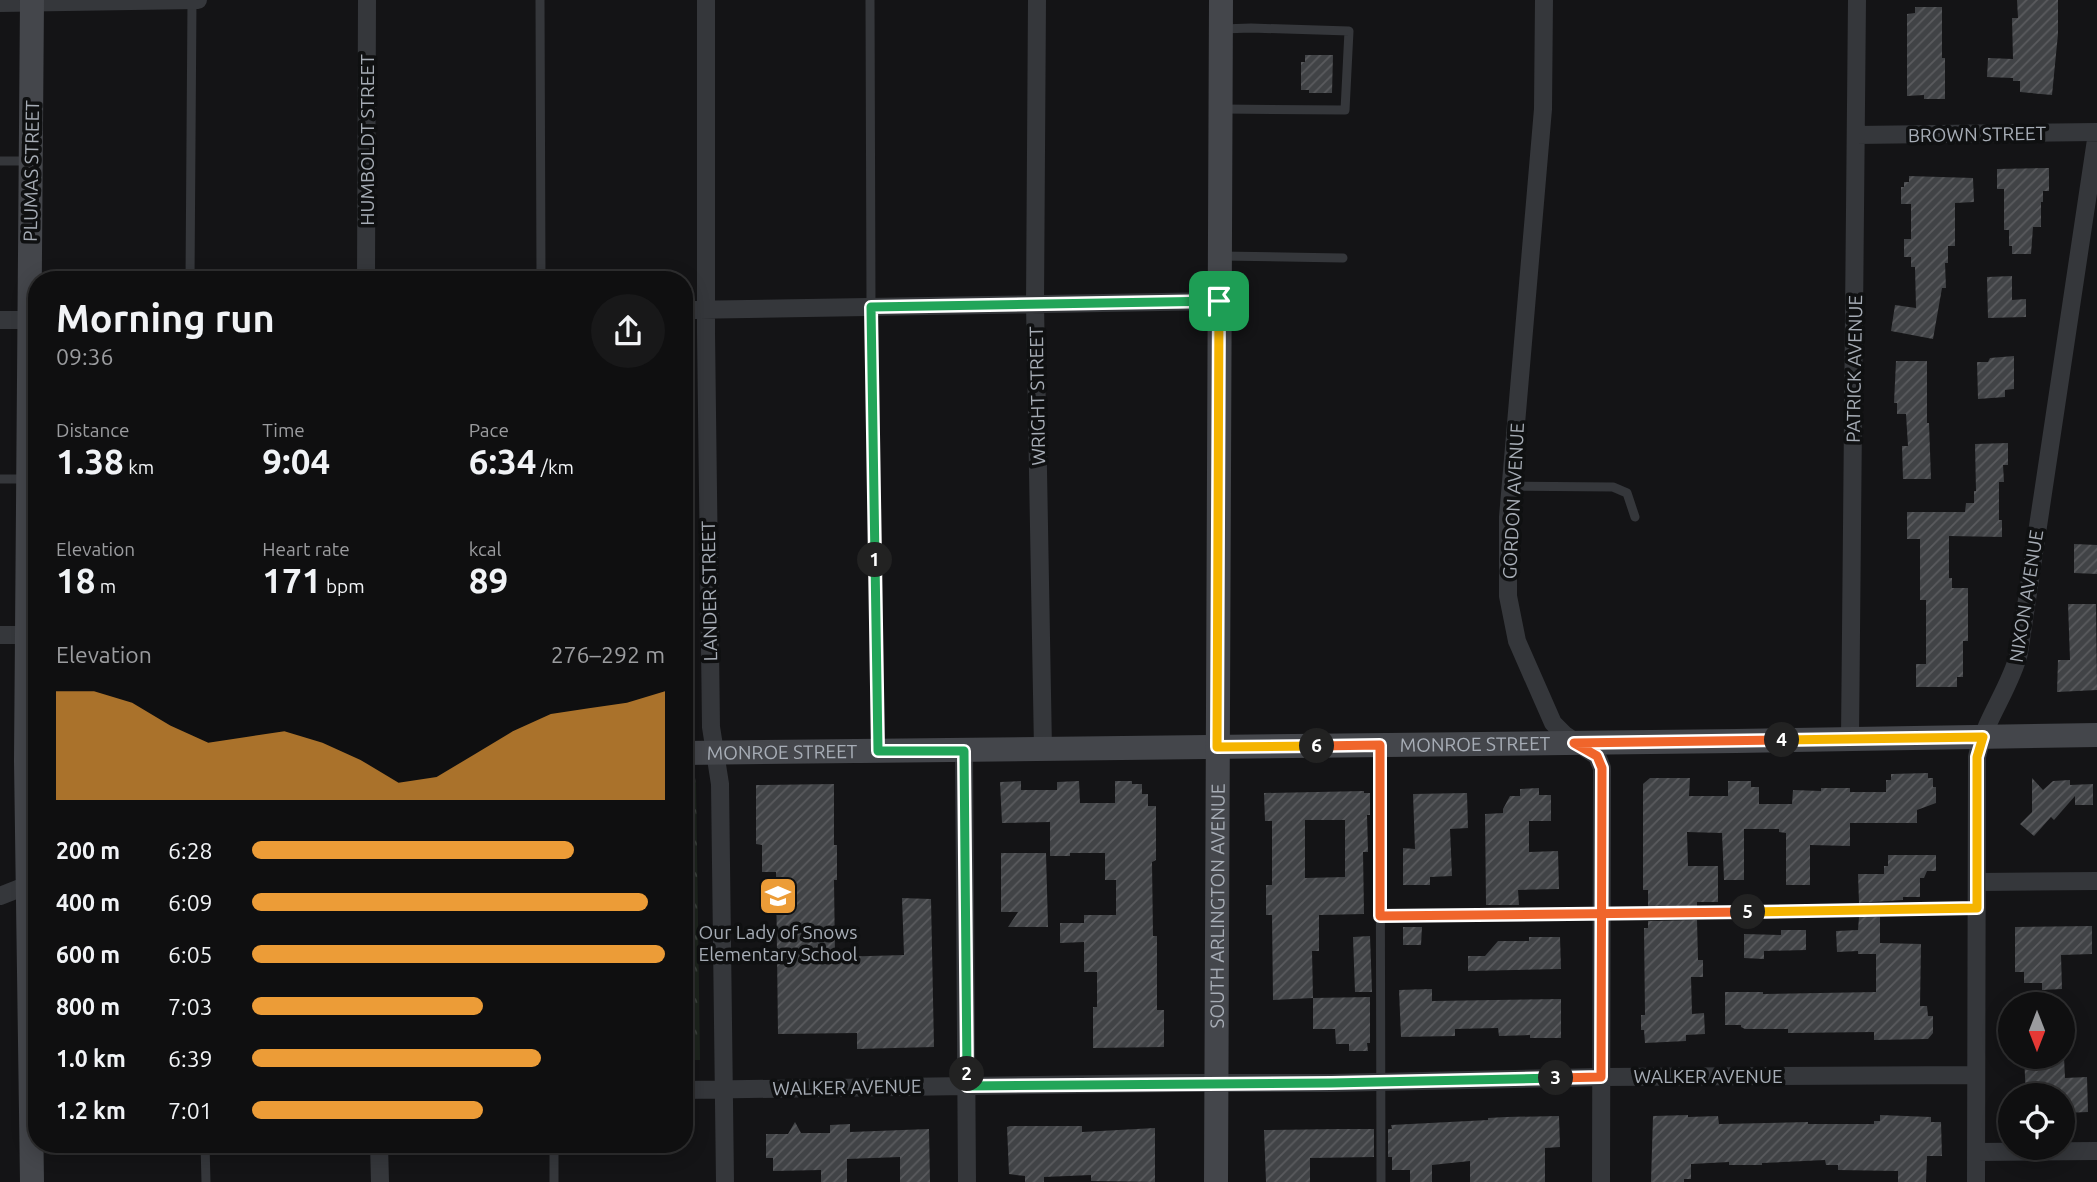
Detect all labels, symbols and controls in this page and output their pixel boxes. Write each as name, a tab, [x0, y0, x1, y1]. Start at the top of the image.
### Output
street label: HUMBOLDT STREET	[356, 54, 378, 226]
street label: PLUMAS STREET	[19, 100, 43, 242]
street label: BROWN STREET	[1908, 122, 2047, 146]
pin	[1189, 271, 1249, 331]
icon: arrive	[1200, 282, 1238, 320]
button: share	[591, 294, 665, 368]
street label: PATRICK AVENUE	[1842, 295, 1866, 443]
text: Morning run	[56, 297, 275, 339]
street label: WRIGHT STREET	[1025, 326, 1049, 466]
text: 09:36	[56, 344, 114, 369]
text: Distance	[56, 419, 130, 441]
text: Time	[262, 419, 305, 441]
text: Pace	[469, 419, 509, 441]
street label: GORDON AVENUE	[1498, 422, 1528, 580]
text: 1.38	[56, 441, 124, 481]
text: 9:04	[262, 441, 330, 481]
text: 6:34	[469, 441, 537, 481]
text: km	[124, 456, 154, 478]
text: /km	[537, 456, 574, 478]
street label: LANDER STREET	[697, 520, 721, 661]
street label: NIXON AVENUE	[2005, 528, 2047, 664]
text: Elevation	[56, 538, 135, 560]
text: Heart rate	[262, 538, 350, 560]
text: kcal	[469, 538, 501, 560]
pin: 1	[858, 542, 892, 578]
text: 1	[869, 548, 880, 570]
text: 18	[56, 560, 95, 600]
text: 171	[262, 560, 322, 600]
text: 89	[469, 560, 508, 600]
text: m	[95, 575, 116, 597]
text: bpm	[322, 575, 365, 597]
text: Elevation	[56, 642, 152, 667]
text: 276–292 m	[551, 642, 665, 667]
pin: 4	[1764, 722, 1800, 758]
pin: 6	[1300, 728, 1334, 764]
text: 4	[1776, 728, 1787, 750]
street label: MONROE STREET	[1399, 732, 1551, 756]
text: 6	[1311, 734, 1322, 756]
street label: MONROE STREET	[707, 740, 858, 764]
street label: SOUTH ARLINGTON AVENUE	[1206, 783, 1229, 1029]
text: 200 m	[56, 838, 120, 863]
text: 6:28	[168, 838, 213, 863]
school or university icon: Our Lady of Snows Elementary School	[757, 875, 799, 917]
text: 400 m	[56, 890, 120, 915]
text: 6:09	[168, 890, 213, 915]
pin: 5	[1730, 894, 1766, 930]
text: 5	[1742, 900, 1753, 922]
place label: Our Lady of Snows Elementary School	[698, 921, 858, 965]
text: 600 m	[56, 942, 120, 967]
text: 6:05	[168, 942, 213, 967]
north arrow	[1998, 992, 2076, 1069]
map controls	[1998, 992, 2075, 1160]
text: 800 m	[56, 994, 120, 1019]
text: 7:03	[168, 994, 213, 1019]
text: 1.0 km	[56, 1046, 126, 1071]
text: 6:39	[168, 1046, 213, 1071]
pin: 2	[950, 1056, 984, 1092]
pin: 3	[1538, 1060, 1574, 1096]
text: 2	[961, 1062, 972, 1084]
street label: WALKER AVENUE	[1633, 1065, 1783, 1087]
text: 3	[1550, 1066, 1561, 1088]
street label: WALKER AVENUE	[772, 1075, 922, 1099]
button: locate	[1998, 1083, 2075, 1160]
text: 1.2 km	[56, 1098, 126, 1123]
text: 7:01	[168, 1098, 213, 1123]

